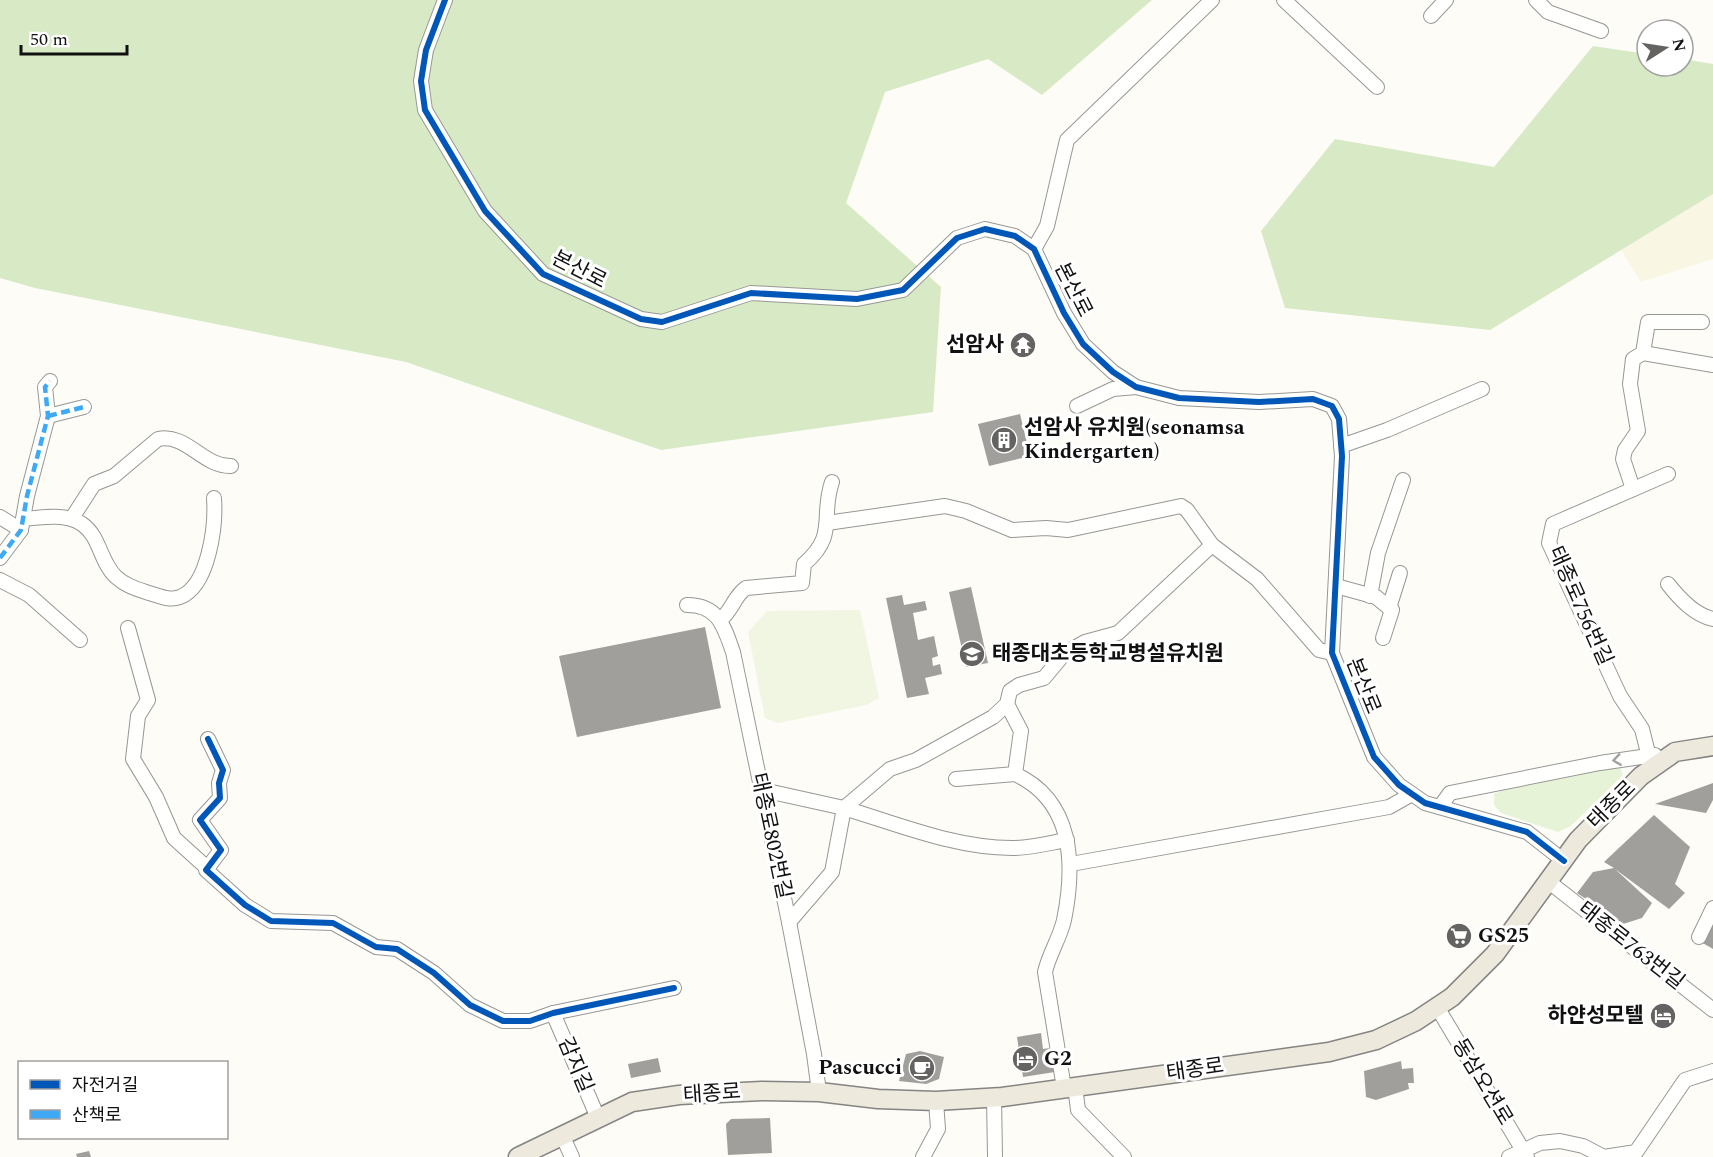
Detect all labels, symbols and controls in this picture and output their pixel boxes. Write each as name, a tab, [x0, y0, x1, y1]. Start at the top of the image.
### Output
scale bar	[21, 18, 128, 56]
north arrow	[1635, 18, 1695, 78]
text: 50 m	[30, 26, 68, 53]
text: N	[1666, 36, 1692, 54]
street label: 본산로	[546, 243, 612, 297]
street label: 본산로	[1046, 257, 1100, 323]
place label: 선암사	[946, 329, 1004, 361]
temple icon: 선암사	[1008, 330, 1038, 360]
place label: 선암사 유치원(seonamsa Kindergarten)	[1024, 412, 1245, 468]
building icon: 선암사 유치원(seonamsa Kindergarten)	[989, 425, 1019, 455]
street label: 태종로756번길	[1539, 541, 1621, 671]
place label: 태종대초등학교병설유치원	[992, 638, 1224, 670]
school or university icon: 태종대초등학교병설유치원	[957, 639, 987, 669]
street label: 본산로	[1337, 653, 1389, 719]
one-way arrow	[1613, 754, 1622, 766]
street label: 태종로802번길	[742, 770, 800, 902]
street label: 태종로	[1580, 773, 1644, 837]
street label: 태종로763번길	[1571, 894, 1691, 998]
place label: GS25	[1478, 920, 1529, 952]
supermarket icon: GS25	[1444, 921, 1474, 951]
place label: 하얀성모텔	[1547, 1000, 1644, 1032]
hotel icon: 하얀성모텔	[1648, 1001, 1678, 1031]
street label: 감지길	[549, 1032, 601, 1098]
street label: 동삼오션로	[1443, 1032, 1521, 1132]
place label: G2	[1044, 1043, 1072, 1075]
hotel icon: G2	[1010, 1044, 1040, 1074]
street label: 태종로	[1164, 1050, 1226, 1090]
place label: Pascucci	[818, 1052, 902, 1084]
cafe icon: Pascucci	[907, 1053, 937, 1083]
legend	[18, 1061, 228, 1139]
text: 자전거길	[72, 1072, 138, 1099]
street label: 태종로	[682, 1076, 742, 1112]
text: 산책로	[72, 1102, 122, 1129]

